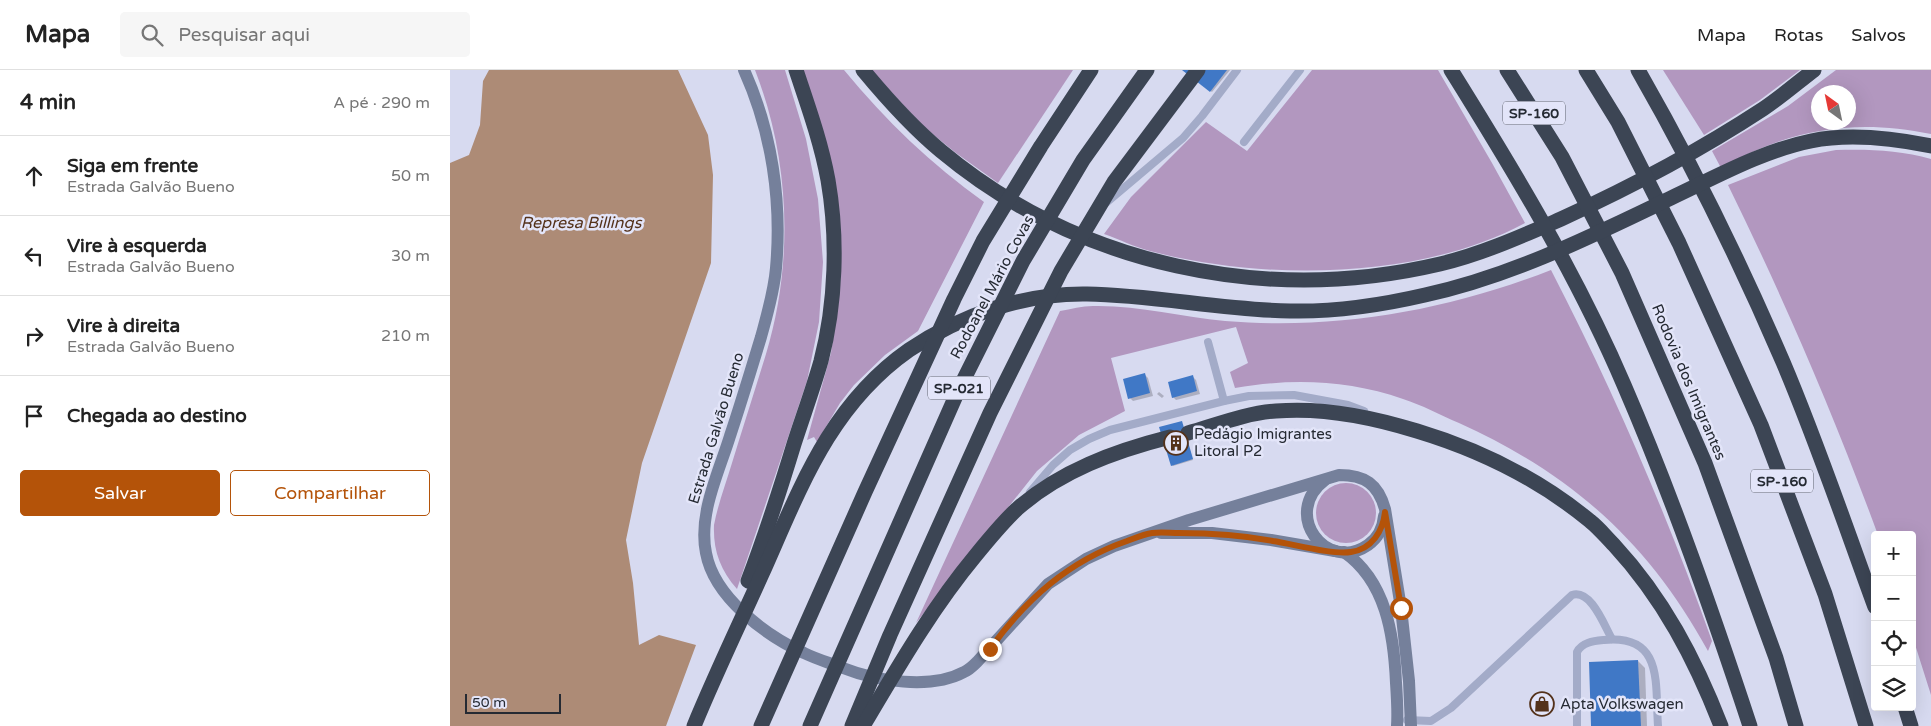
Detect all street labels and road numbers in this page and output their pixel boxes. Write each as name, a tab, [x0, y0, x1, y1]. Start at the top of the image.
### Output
road number: SP-160	[1503, 102, 1565, 124]
street label: Rodoanel Mário Covas	[946, 212, 1038, 362]
street label: Rodovia dos Imigrantes	[1648, 301, 1730, 463]
street label: Estrada Galvão Bueno	[684, 350, 748, 506]
road number: SP-021	[928, 376, 990, 400]
road number: SP-160	[1751, 470, 1813, 492]

